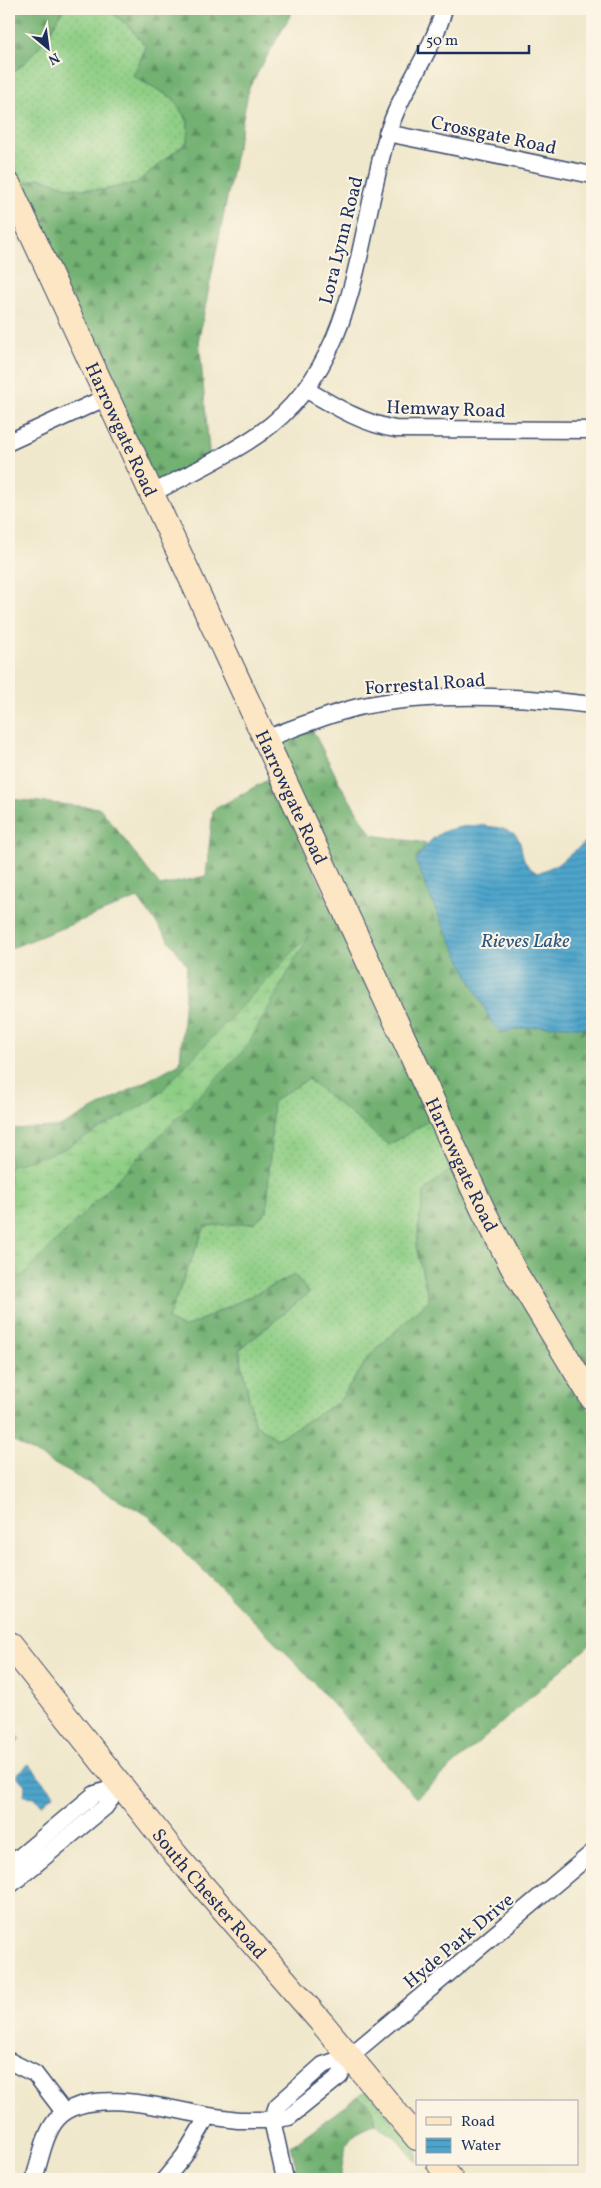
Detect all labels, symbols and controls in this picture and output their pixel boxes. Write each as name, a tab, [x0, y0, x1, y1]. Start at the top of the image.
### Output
north arrow	[22, 22, 72, 72]
scale bar	[418, 22, 530, 54]
text: 50 m	[426, 31, 458, 52]
text: N	[45, 47, 63, 69]
street label: Crossgate Road	[428, 110, 559, 162]
street label: Lora Lynn Road	[313, 174, 370, 307]
street label: Harrowgate Road	[78, 359, 162, 501]
street label: Hemway Road	[386, 395, 506, 425]
street label: Forrestal Road	[364, 668, 487, 702]
street label: Harrowgate Road	[248, 726, 332, 869]
water label: Rieves Lake	[480, 928, 570, 956]
street label: Harrowgate Road	[418, 1094, 503, 1237]
street label: South Chester Road	[145, 1824, 272, 1965]
street label: Hyde Park Drive	[398, 1888, 520, 1996]
legend	[416, 2100, 578, 2166]
text: Road	[461, 2112, 495, 2133]
text: Water	[461, 2136, 501, 2157]

